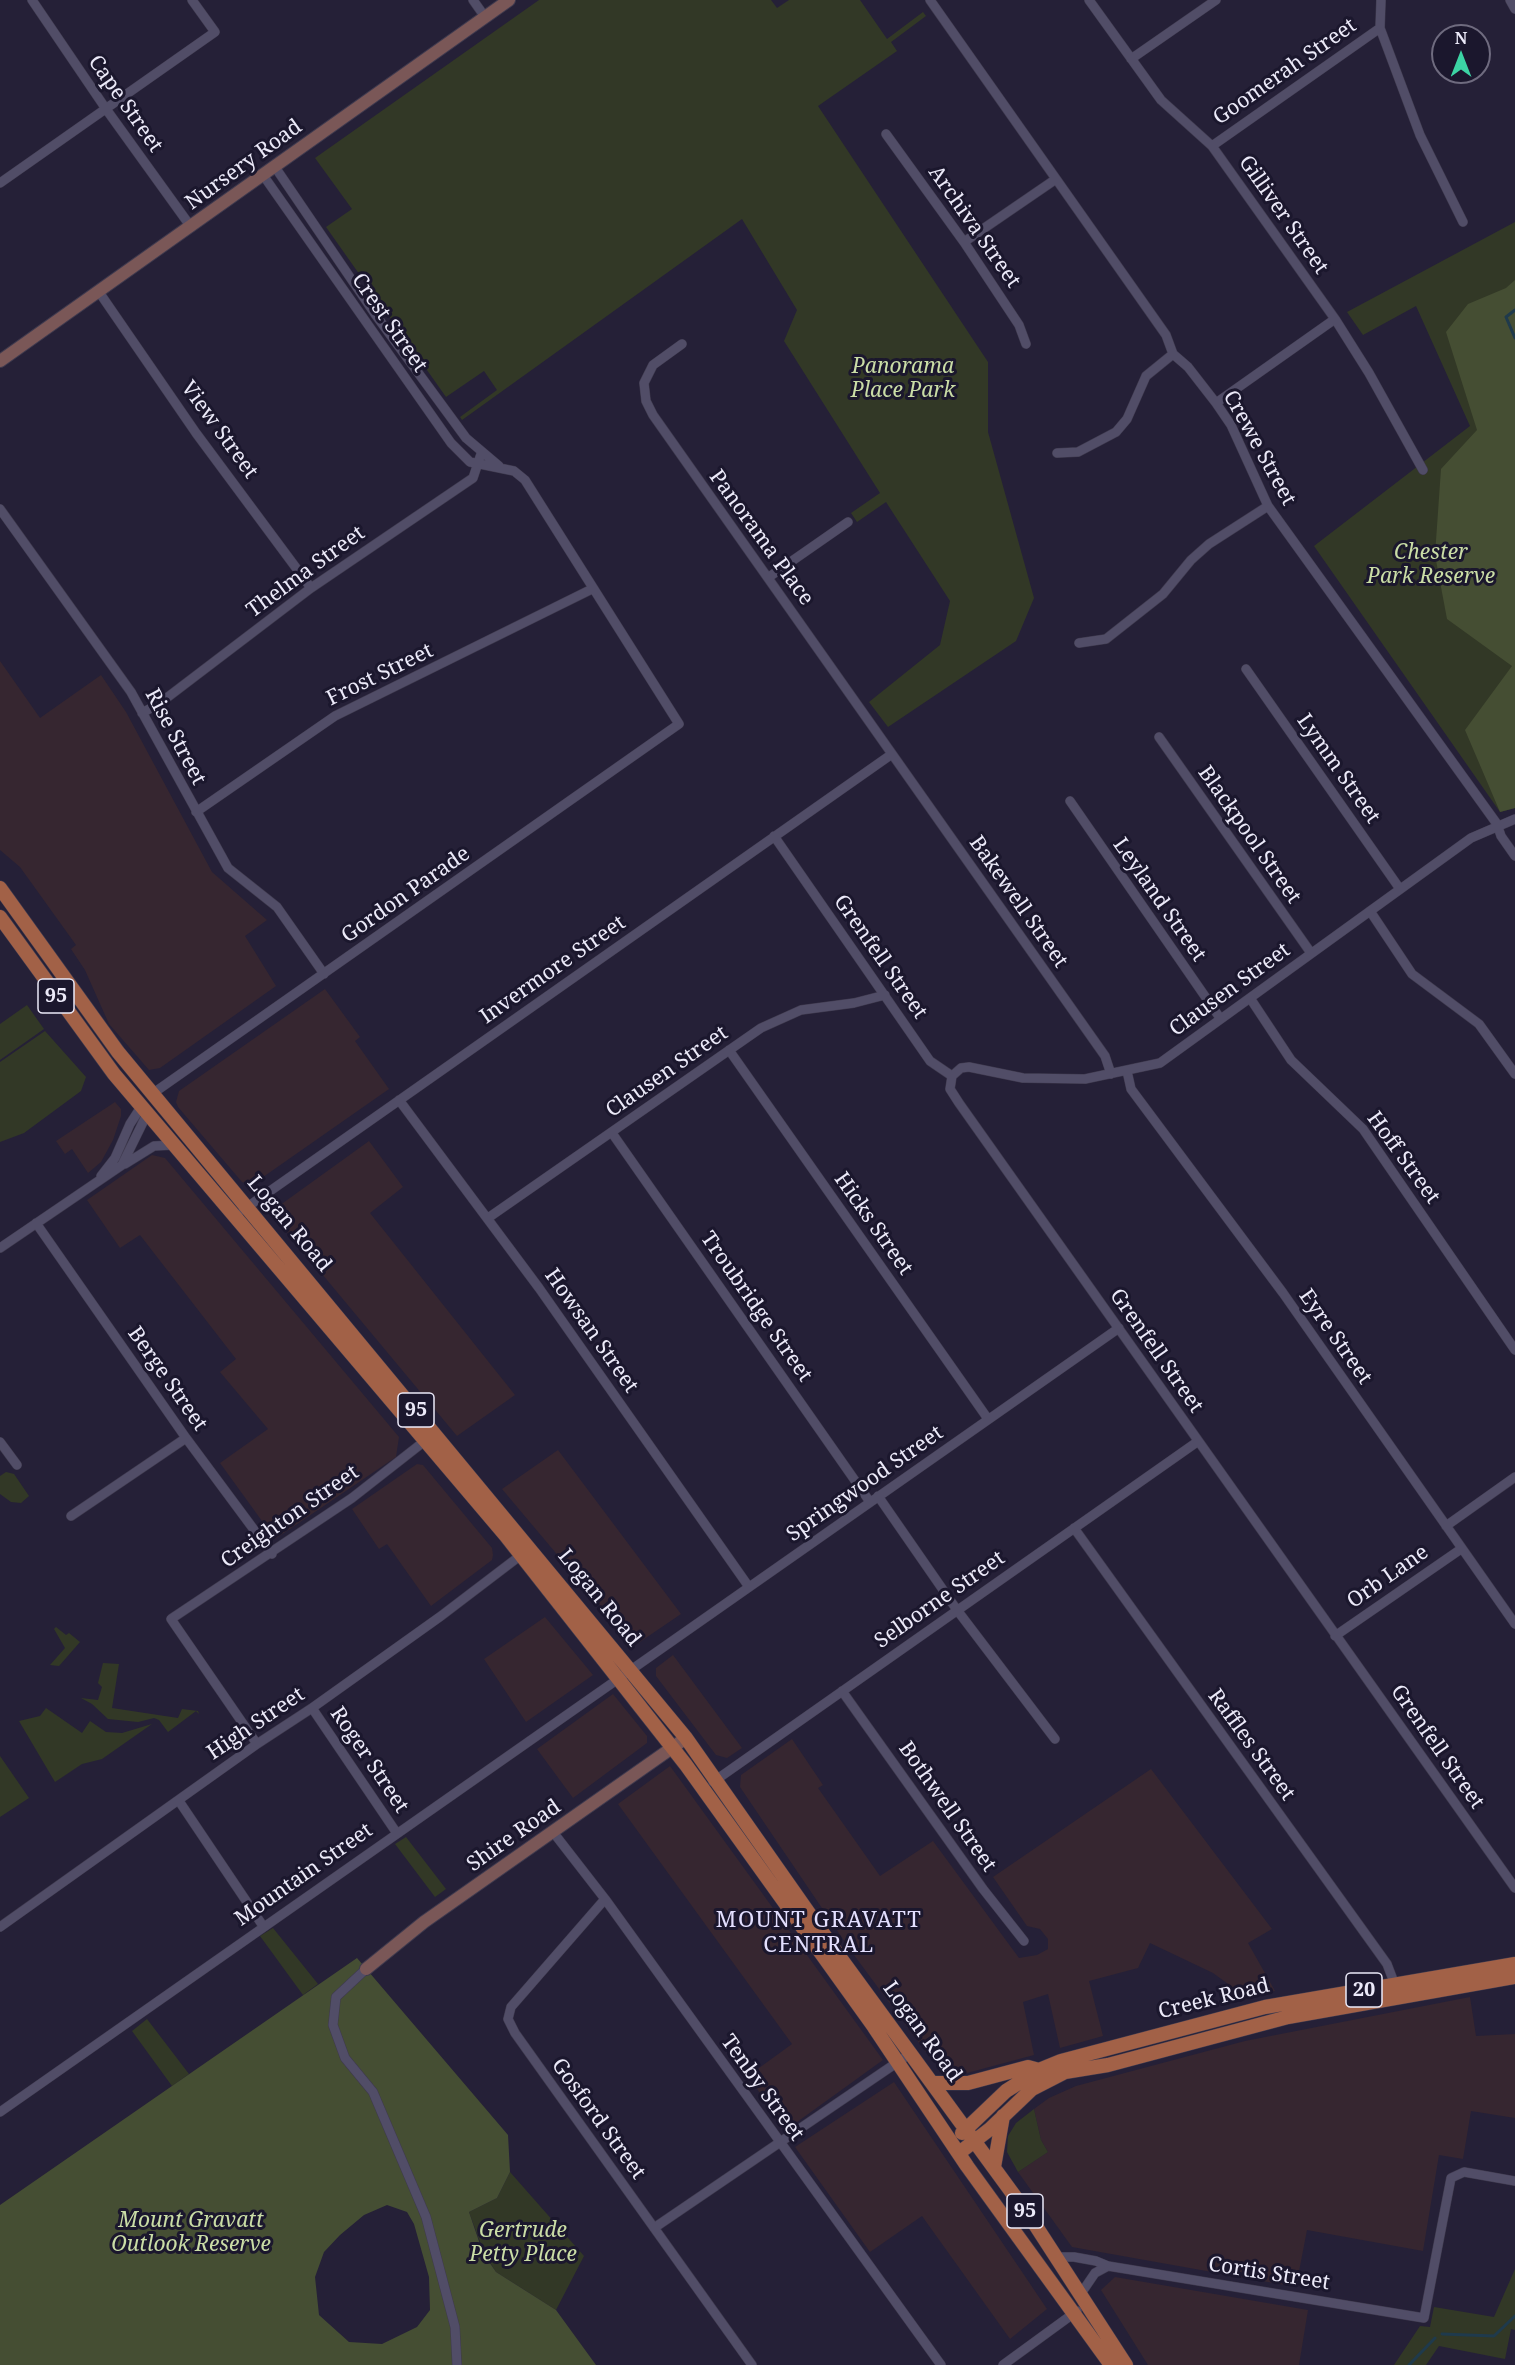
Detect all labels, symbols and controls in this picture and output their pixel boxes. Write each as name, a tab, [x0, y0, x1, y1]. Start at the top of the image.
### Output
street label: Goomerah Street	[1209, 13, 1361, 131]
north arrow	[1431, 24, 1491, 84]
text: N	[1455, 27, 1467, 49]
street label: Cape Street	[82, 51, 168, 157]
street label: Nursery Road	[181, 114, 307, 216]
street label: Gilliver Street	[1233, 151, 1333, 279]
street label: Archiva Street	[923, 161, 1025, 293]
street label: Crest Street	[346, 269, 432, 377]
park label: Panorama Place Park	[851, 354, 955, 404]
street label: View Street	[175, 376, 263, 484]
street label: Crewe Street	[1217, 386, 1301, 510]
street label: Panorama Place	[703, 465, 819, 611]
street label: Thelma Street	[242, 521, 370, 623]
park label: Chester Park Reserve	[1367, 540, 1495, 590]
street label: Frost Street	[323, 638, 437, 712]
street label: Rise Street	[139, 685, 211, 789]
street label: Lymm Street	[1291, 709, 1385, 829]
street label: Blackpool Street	[1192, 761, 1306, 909]
street label: Bakewell Street	[963, 831, 1073, 973]
street label: Leyland Street	[1107, 833, 1211, 967]
street label: Gordon Parade	[337, 841, 475, 949]
street label: Grenfell Street	[828, 890, 932, 1024]
street label: Invermore Street	[475, 910, 631, 1030]
street label: Clausen Street	[1165, 938, 1295, 1042]
road number: 95	[38, 979, 74, 1013]
street label: Clausen Street	[601, 1021, 733, 1123]
street label: Hoff Street	[1361, 1107, 1445, 1209]
street label: Hicks Street	[828, 1168, 918, 1280]
street label: Logan Road	[241, 1171, 337, 1277]
street label: Troubridge Street	[695, 1227, 817, 1387]
street label: Howsan Street	[539, 1264, 643, 1398]
street label: Grenfell Street	[1104, 1284, 1208, 1418]
street label: Eyre Street	[1293, 1285, 1377, 1389]
street label: Berge Street	[122, 1322, 212, 1436]
road number: 95	[398, 1393, 434, 1427]
street label: Springwood Street	[782, 1421, 948, 1547]
street label: Creighton Street	[216, 1460, 364, 1574]
street label: Orb Lane	[1342, 1540, 1434, 1614]
street label: Logan Road	[552, 1544, 646, 1652]
street label: Selborne Street	[870, 1546, 1010, 1654]
street label: Grenfell Street	[1385, 1680, 1489, 1814]
street label: High Street	[203, 1682, 309, 1766]
street label: Raffles Street	[1202, 1684, 1300, 1806]
street label: Roger Street	[324, 1702, 414, 1818]
street label: Bothwell Street	[893, 1737, 1001, 1877]
street label: Shire Road	[462, 1795, 566, 1877]
street label: Mountain Street	[230, 1818, 378, 1932]
district label: MOUNT GRAVATT CENTRAL	[716, 1908, 922, 1960]
street label: Creek Road	[1156, 1973, 1272, 2025]
road number: 20	[1346, 1973, 1382, 2007]
street label: Logan Road	[877, 1977, 967, 2087]
street label: Tenby Street	[715, 2030, 809, 2146]
street label: Gosford Street	[546, 2054, 650, 2184]
road number: 95	[1007, 2194, 1043, 2228]
park label: Mount Gravatt Outlook Reserve	[111, 2208, 271, 2258]
park label: Gertrude Petty Place	[469, 2218, 577, 2268]
street label: Cortis Street	[1207, 2252, 1331, 2296]

